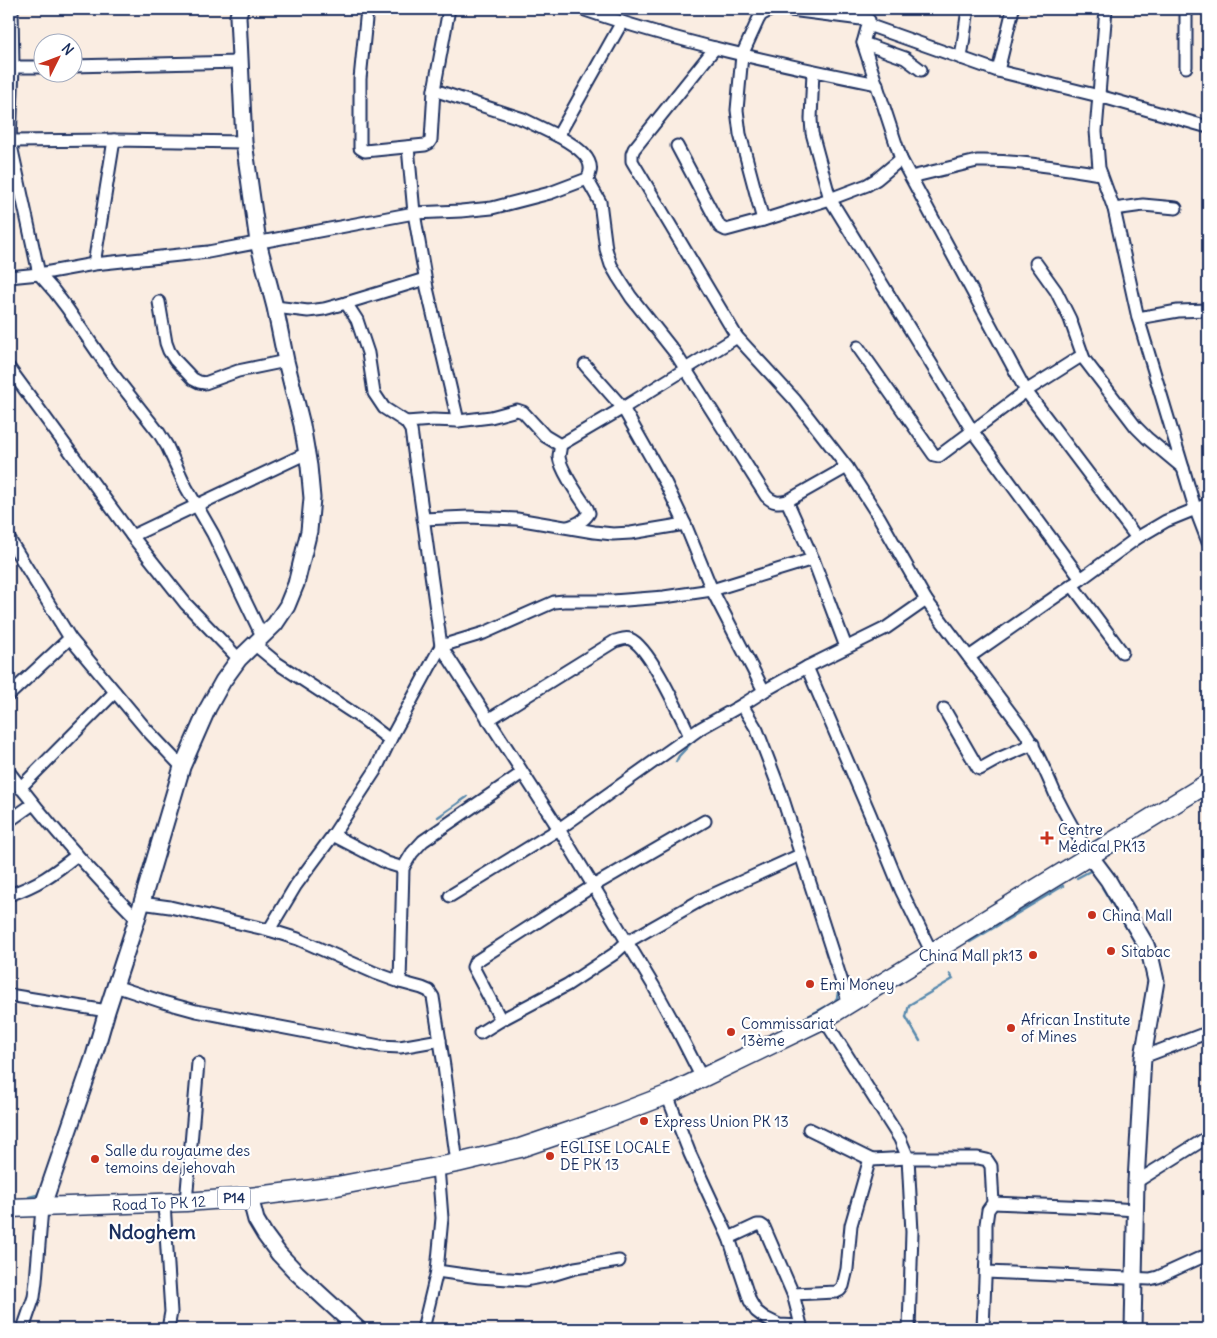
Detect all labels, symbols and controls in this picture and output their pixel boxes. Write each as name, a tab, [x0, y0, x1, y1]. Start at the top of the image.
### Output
north arrow	[32, 32, 82, 82]
text: N	[58, 40, 78, 59]
place label: Centre Médical PK13	[1058, 820, 1146, 856]
marker: Centre Médical PK13	[1040, 831, 1054, 845]
place label: China Mall	[1102, 906, 1172, 925]
marker: China Mall	[1086, 909, 1098, 921]
place label: Sitabac	[1121, 942, 1171, 961]
marker: Sitabac	[1105, 945, 1117, 957]
place label: China Mall pk13	[919, 946, 1023, 965]
marker: China Mall pk13	[1027, 949, 1039, 961]
place label: Emi Money	[820, 975, 895, 994]
marker: Emi Money	[804, 978, 816, 990]
place label: African Institute of Mines	[1021, 1010, 1130, 1046]
place label: Commissariat 13ème	[741, 1014, 834, 1050]
marker: African Institute of Mines	[1005, 1022, 1017, 1034]
marker: Commissariat 13ème	[725, 1026, 737, 1038]
place label: Express Union PK 13	[654, 1112, 789, 1131]
marker: Express Union PK 13	[638, 1115, 650, 1127]
place label: EGLISE LOCALE DE PK 13	[560, 1138, 671, 1174]
place label: Salle du royaume des temoins de jehovah	[105, 1141, 250, 1177]
marker: EGLISE LOCALE DE PK 13	[544, 1150, 556, 1162]
marker: Salle du royaume des temoins de jehovah	[89, 1153, 101, 1165]
road number: P14	[218, 1186, 250, 1210]
street label: Road To PK 12	[112, 1191, 206, 1214]
district label: Ndoghem	[108, 1219, 196, 1244]

